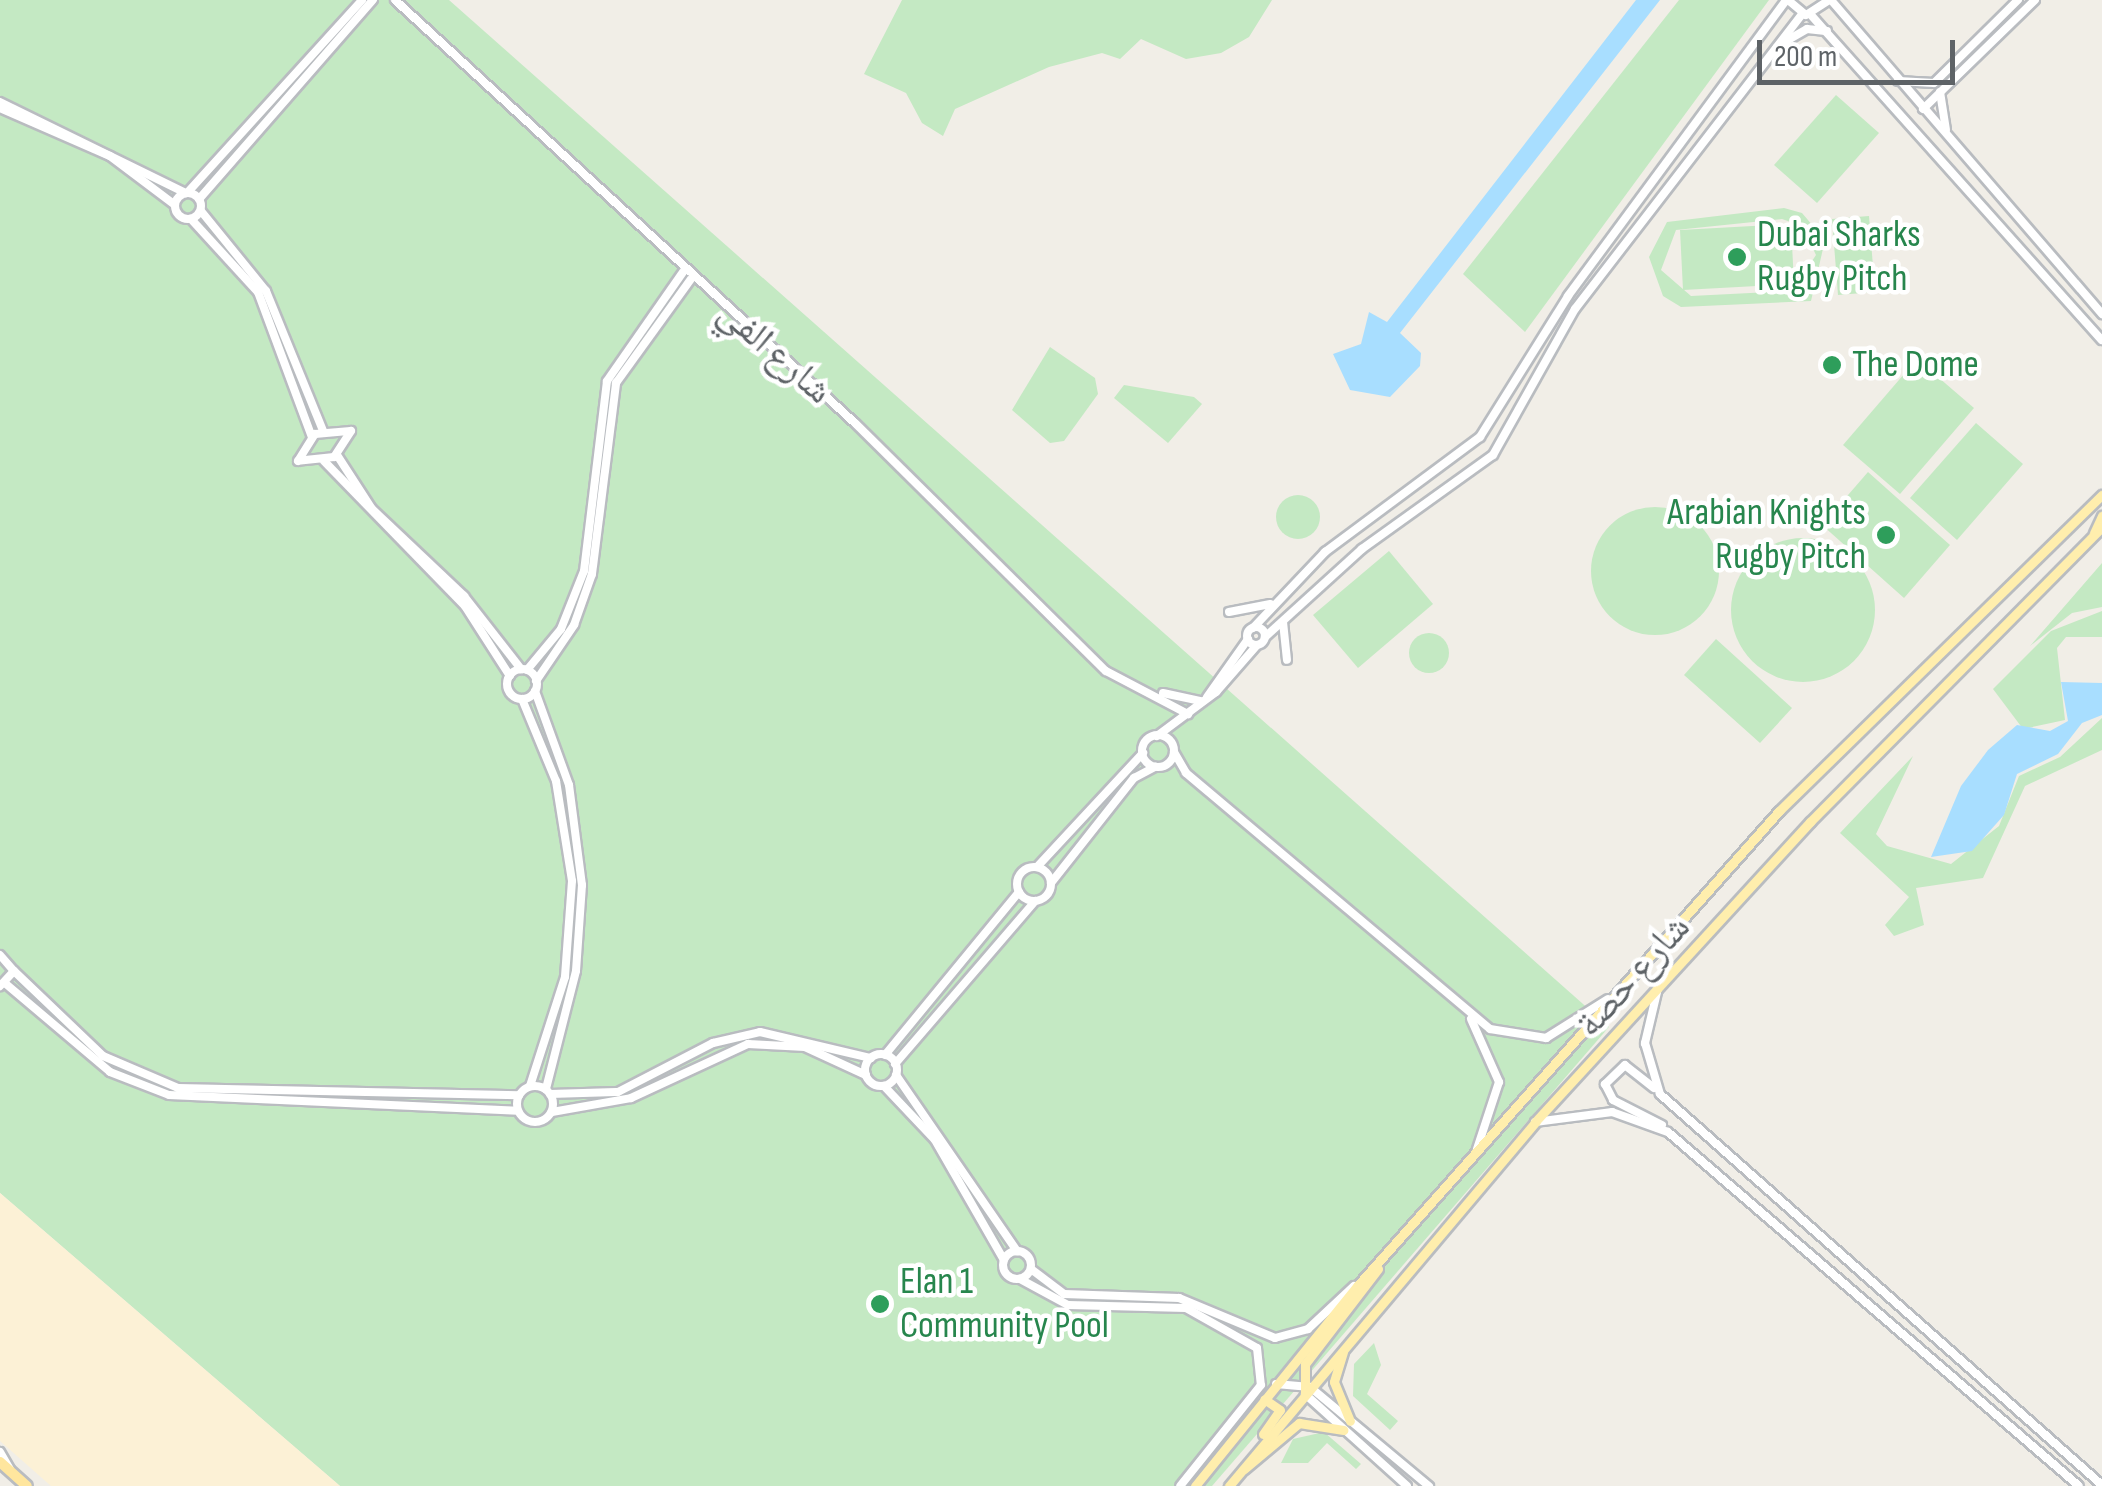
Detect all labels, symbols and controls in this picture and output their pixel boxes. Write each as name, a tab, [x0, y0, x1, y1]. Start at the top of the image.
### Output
scale bar	[1762, 20, 1960, 82]
text: 200 m	[1774, 39, 1837, 75]
place label: Dubai Sharks Rugby Pitch	[1757, 212, 1921, 302]
marker: Dubai Sharks Rugby Pitch	[1726, 246, 1748, 268]
street label: شارع الفي	[709, 290, 841, 414]
place label: The Dome	[1852, 342, 1979, 388]
marker: The Dome	[1821, 354, 1843, 376]
place label: Arabian Knights Rugby Pitch	[1667, 490, 1866, 580]
marker: Arabian Knights Rugby Pitch	[1875, 524, 1897, 546]
street label: شارع حصة	[1566, 905, 1700, 1047]
place label: Elan 1 Community Pool	[900, 1259, 1109, 1348]
marker: Elan 1 Community Pool	[869, 1293, 891, 1315]

